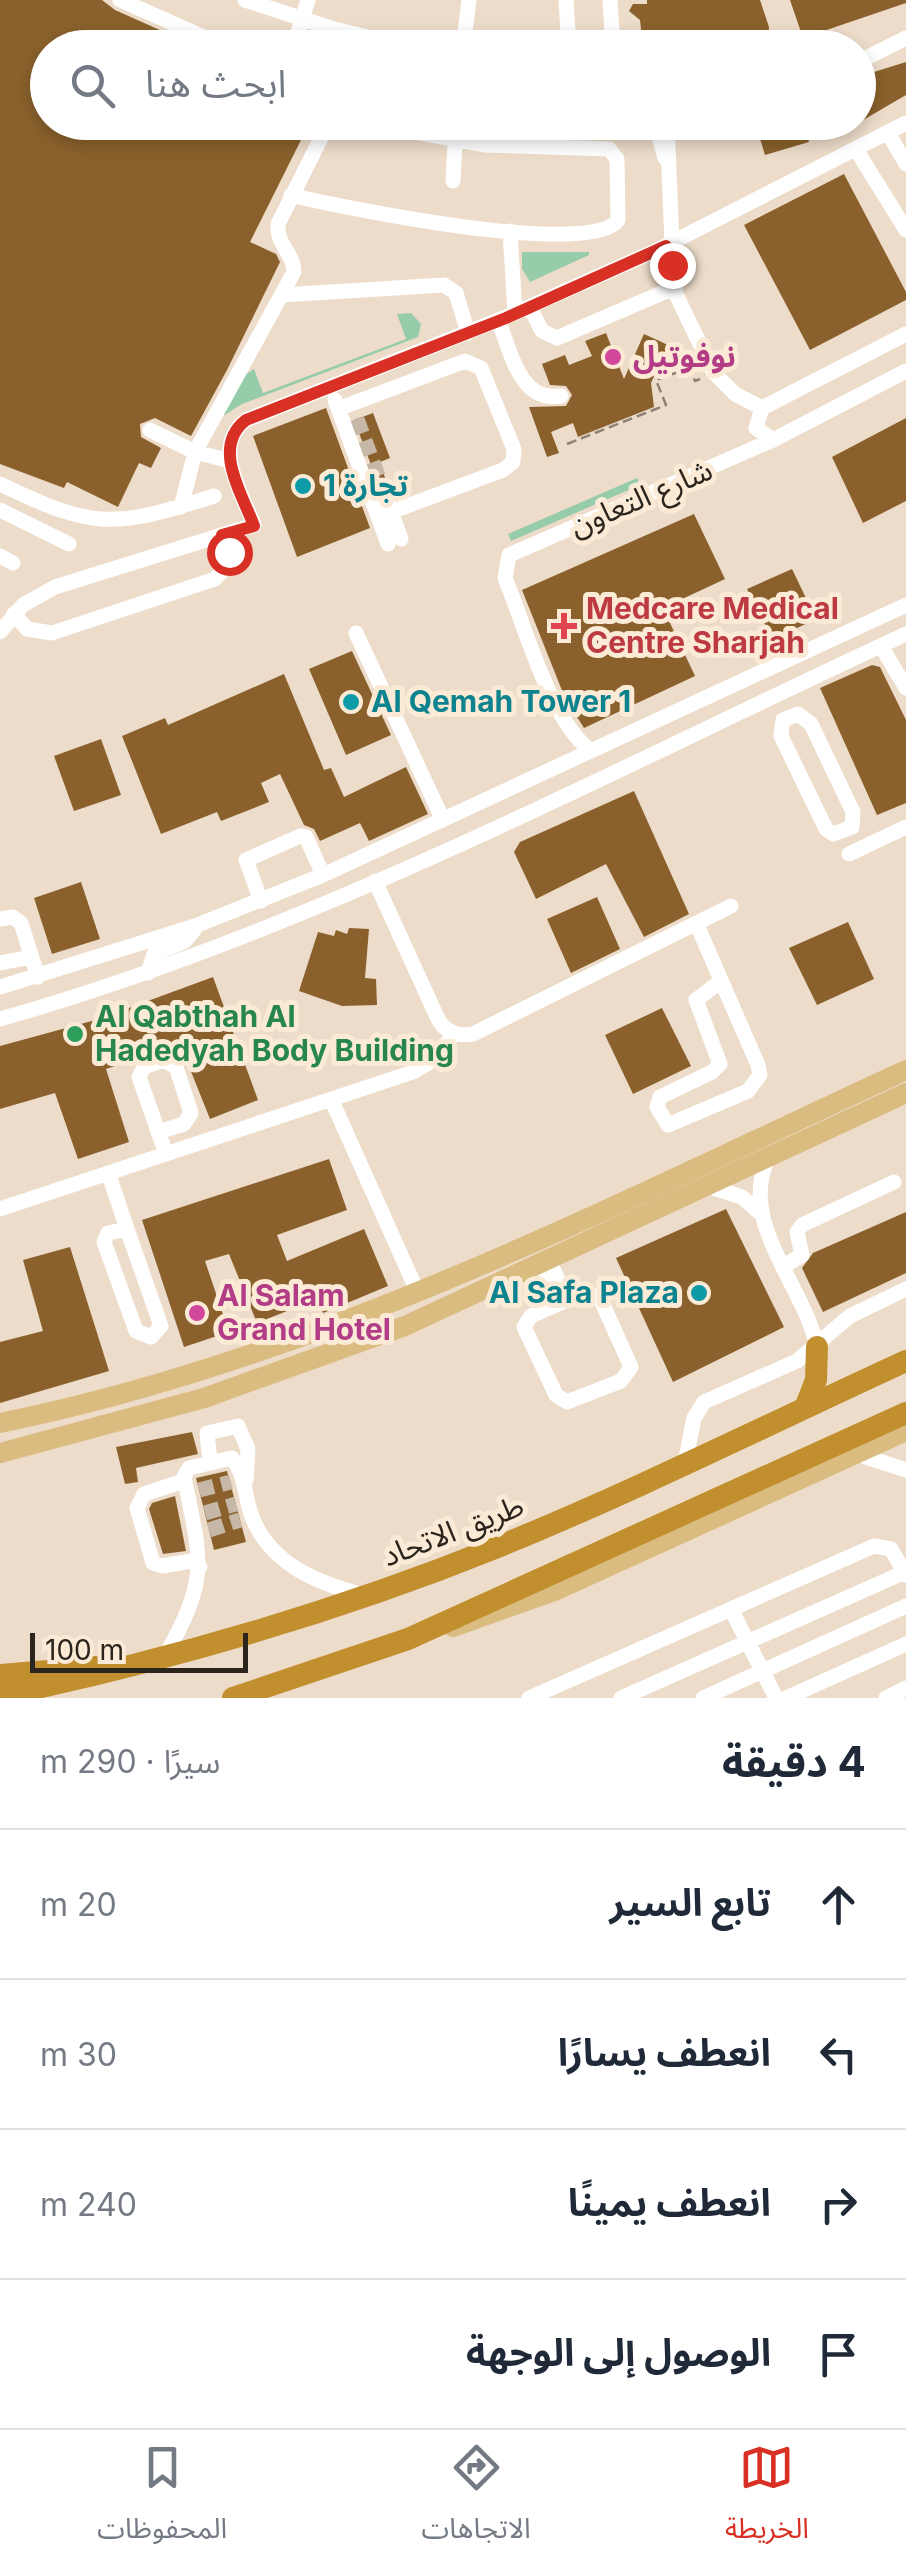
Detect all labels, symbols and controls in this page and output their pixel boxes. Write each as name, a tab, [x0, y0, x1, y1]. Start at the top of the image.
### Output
search box	[30, 30, 876, 140]
icon: search	[65, 58, 120, 113]
text: ابحث هنا	[145, 60, 287, 106]
route end	[650, 243, 696, 289]
place label: نوفوتيل	[633, 338, 736, 374]
marker: نوفوتيل	[602, 346, 624, 368]
street label: شارع التعاون	[564, 451, 719, 548]
place label: تجارة 1	[323, 467, 408, 503]
marker: تجارة 1	[292, 475, 314, 497]
route start	[207, 530, 253, 576]
place label: Medcare Medical Centre Sharjah	[586, 590, 839, 660]
marker: Medcare Medical Centre Sharjah	[551, 613, 577, 639]
place label: Al Qemah Tower 1	[371, 683, 631, 719]
marker: Al Qemah Tower 1	[340, 691, 362, 713]
place label: Al Qabthah Al Hadedyah Body Building	[95, 998, 454, 1068]
marker: Al Qabthah Al Hadedyah Body Building	[64, 1023, 86, 1045]
place label: Al Safa Plaza	[489, 1274, 679, 1310]
place label: Al Salam Grand Hotel	[217, 1277, 391, 1347]
marker: Al Safa Plaza	[688, 1282, 710, 1304]
marker: Al Salam Grand Hotel	[186, 1302, 208, 1324]
street label: طريق الاتحاد	[377, 1487, 529, 1574]
scale bar	[30, 1628, 248, 1672]
text: 100 m	[45, 1633, 124, 1667]
text: 4 دقيقة	[722, 1736, 866, 1787]
text: سيرًا · 290 m	[40, 1742, 220, 1781]
icon: ahead	[811, 1877, 866, 1932]
text: تابع السير	[610, 1879, 771, 1925]
text: 20 m	[40, 1885, 117, 1924]
icon: left	[811, 2027, 866, 2082]
text: انعطف يسارًا	[558, 2029, 771, 2075]
text: 30 m	[40, 2035, 117, 2074]
icon: right	[811, 2177, 866, 2232]
text: انعطف يمينًا	[568, 2179, 771, 2225]
text: 240 m	[40, 2185, 137, 2224]
icon: arrive	[811, 2327, 866, 2382]
text: الوصول إلى الوجهة	[466, 2329, 771, 2375]
tab: المحفوظات	[97, 2440, 227, 2559]
tab: الاتجاهات	[421, 2440, 531, 2559]
tab: الخريطة	[725, 2440, 809, 2559]

